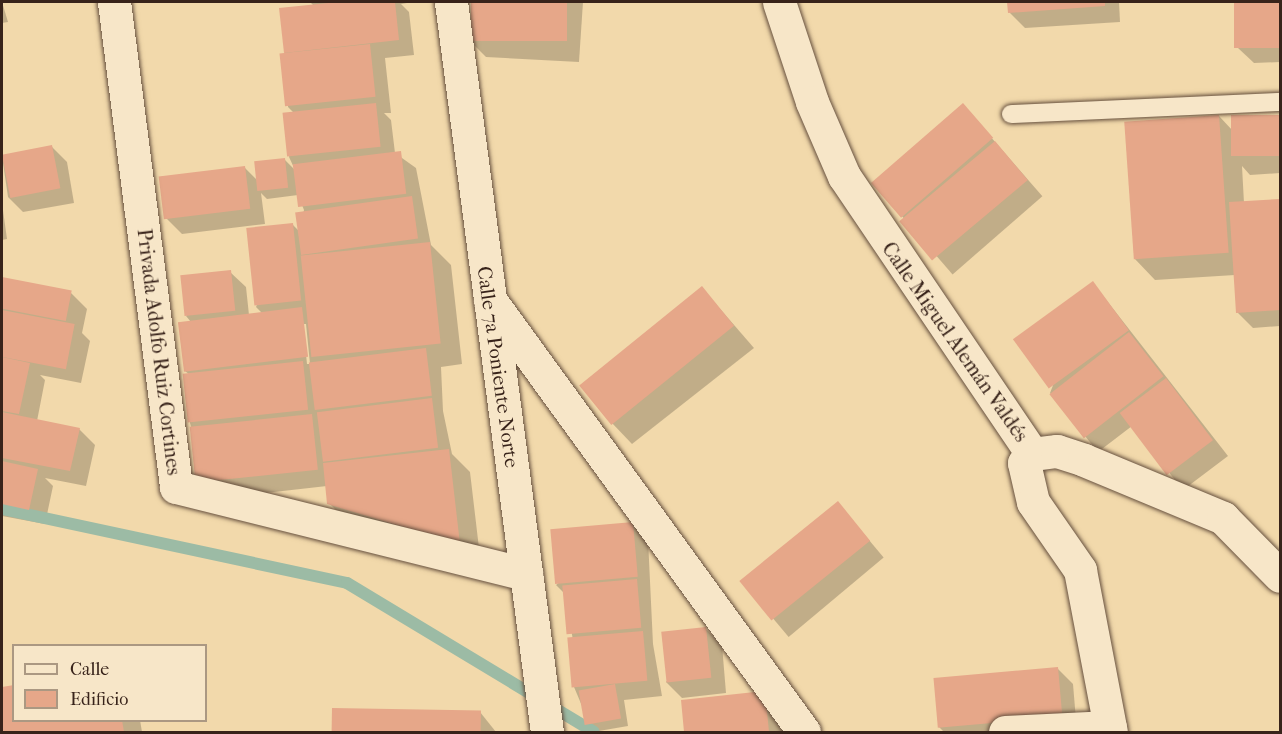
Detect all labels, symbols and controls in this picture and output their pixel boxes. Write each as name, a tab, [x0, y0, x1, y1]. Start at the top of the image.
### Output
street label: Privada Adolfo Ruiz Cortines	[132, 227, 186, 477]
street label: Calle Miguel Alemán Valdés	[877, 237, 1033, 447]
street label: Calle 7a Poniente Norte	[472, 265, 524, 469]
legend	[12, 644, 207, 722]
text: Calle	[70, 659, 109, 680]
text: Edificio	[70, 689, 128, 710]

